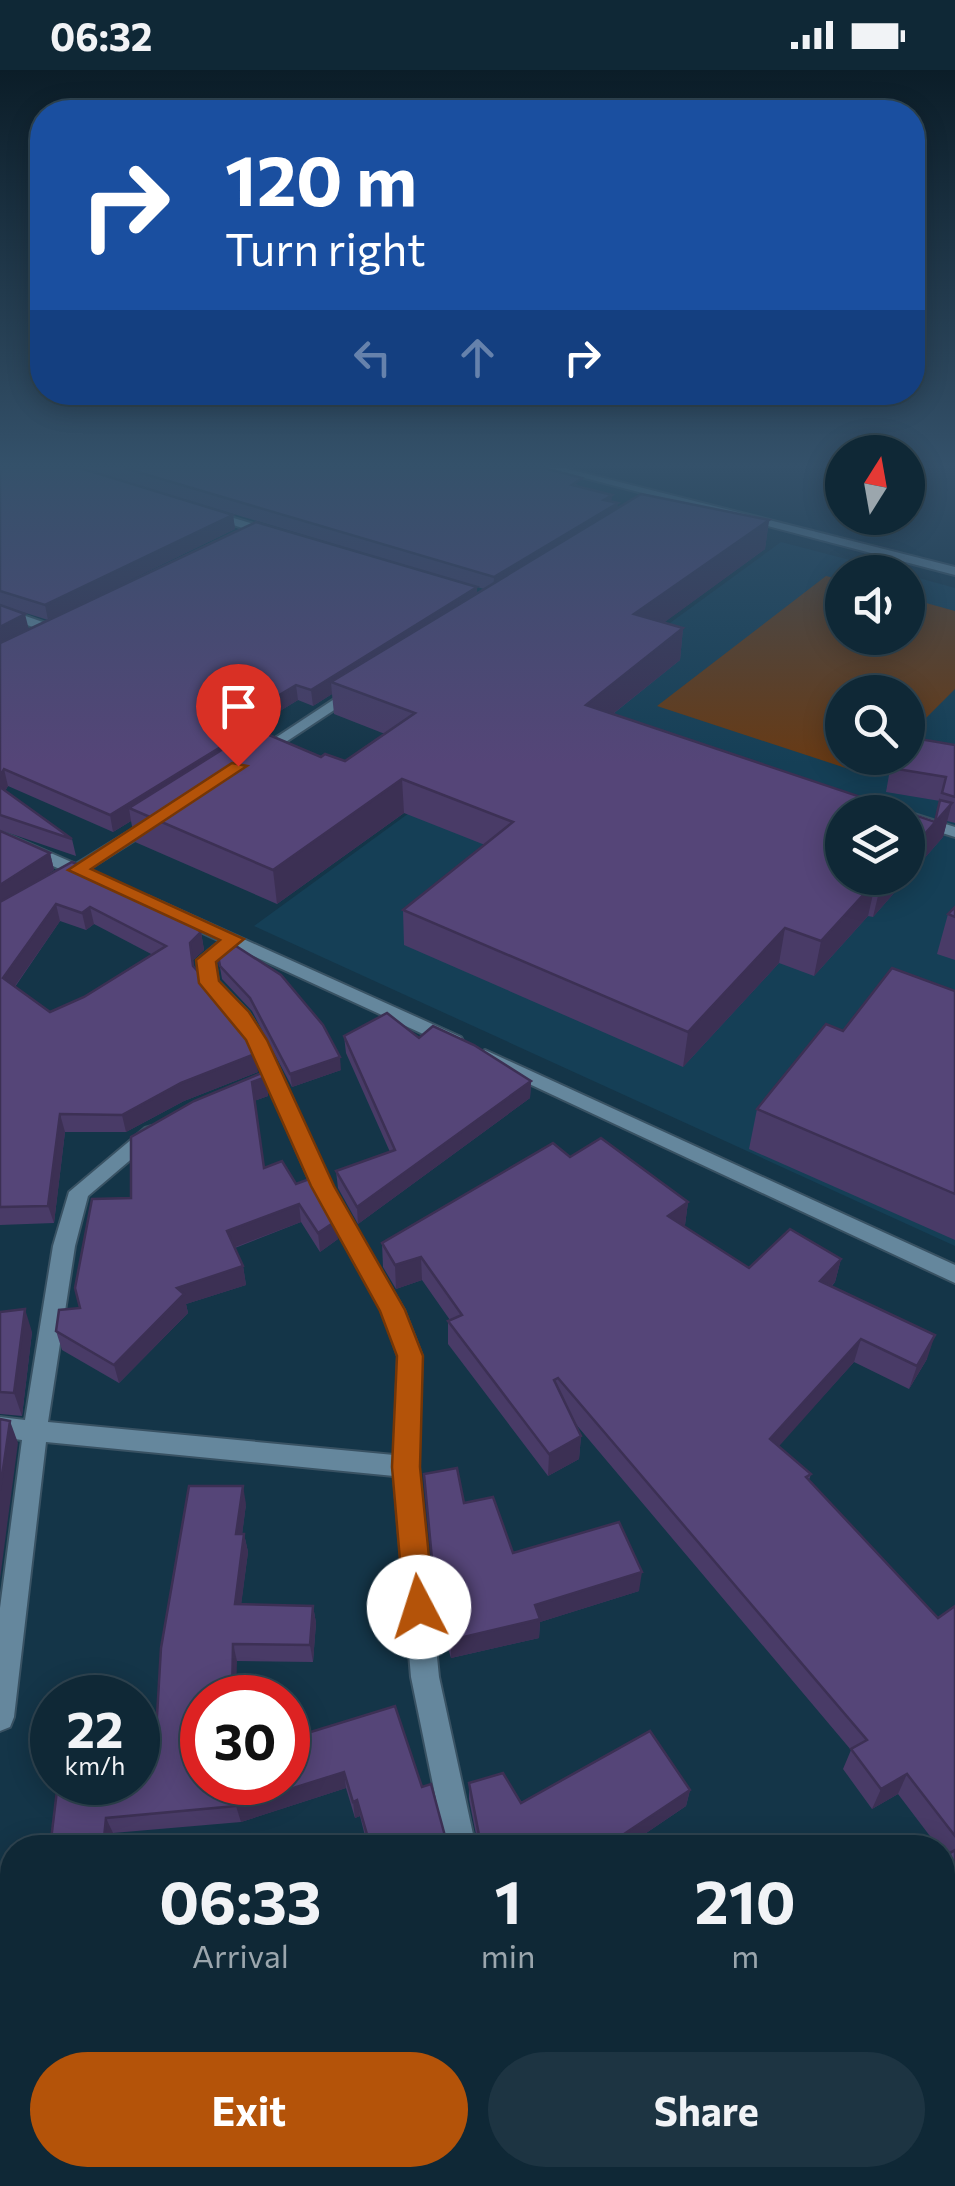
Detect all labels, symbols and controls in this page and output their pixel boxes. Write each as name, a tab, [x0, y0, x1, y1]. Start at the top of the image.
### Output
text: 06:32	[50, 12, 152, 59]
text: 120 m	[225, 135, 417, 220]
icon: right	[60, 140, 190, 270]
text: Turn right	[225, 220, 426, 275]
icon: left	[345, 330, 400, 385]
icon: ahead	[450, 330, 505, 385]
icon: right	[555, 330, 610, 385]
north arrow	[825, 435, 925, 535]
map controls	[825, 435, 925, 895]
button: sound	[825, 555, 925, 655]
pin	[196, 664, 281, 767]
button: search	[825, 675, 925, 775]
icon: arrive	[211, 679, 266, 734]
button: layers	[825, 795, 925, 895]
position arrow	[367, 1555, 471, 1659]
speed limit sign: 30	[180, 1675, 310, 1805]
text: 22	[67, 1697, 123, 1758]
text: km/h	[65, 1750, 125, 1780]
text: 06:33	[159, 1863, 322, 1936]
text: 1	[494, 1863, 522, 1936]
text: 210	[695, 1863, 796, 1936]
text: Arrival	[192, 1935, 289, 1975]
text: min	[481, 1935, 535, 1975]
text: m	[731, 1935, 759, 1975]
button: Exit	[30, 2052, 468, 2167]
button: Share	[488, 2052, 925, 2167]

